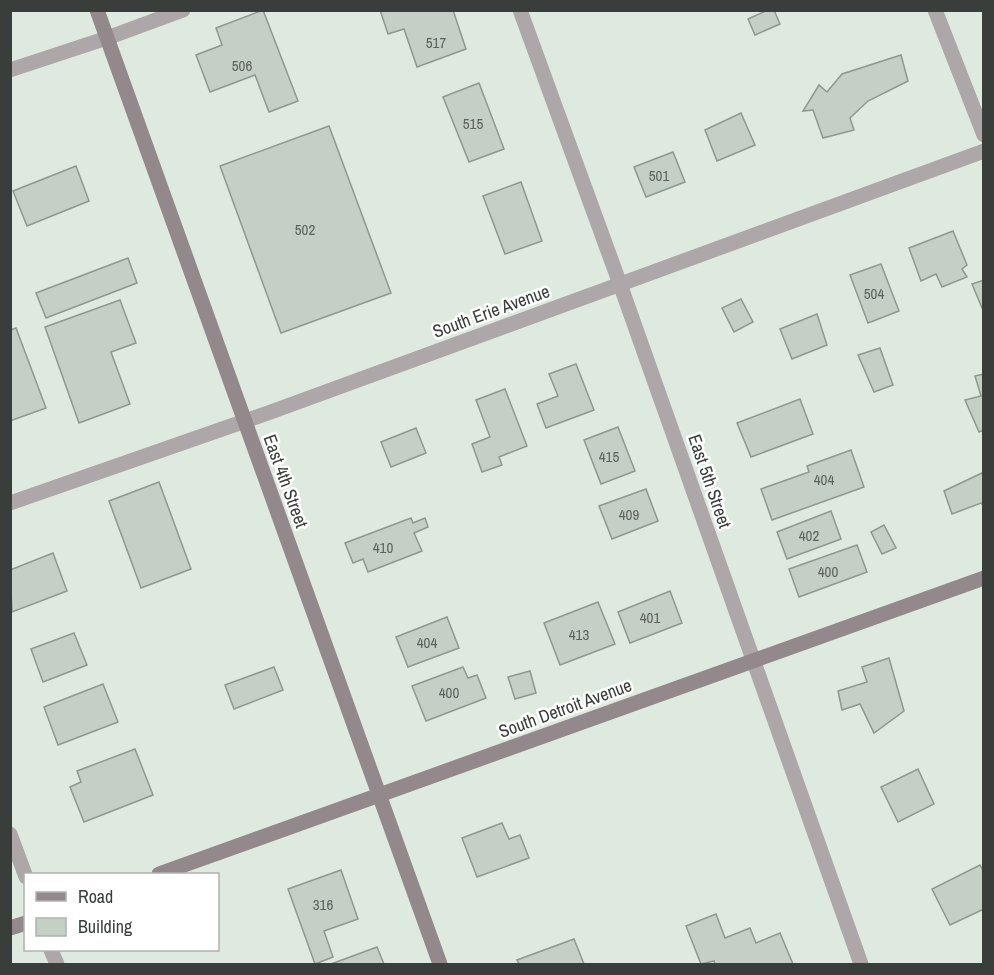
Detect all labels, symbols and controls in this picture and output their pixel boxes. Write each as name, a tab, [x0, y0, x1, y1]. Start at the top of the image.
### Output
house number: 517	[426, 32, 446, 53]
house number: 506	[232, 55, 252, 76]
house number: 515	[463, 113, 483, 134]
house number: 501	[649, 165, 669, 186]
house number: 502	[295, 219, 315, 240]
street label: South Erie Avenue	[429, 278, 553, 344]
house number: 504	[864, 283, 884, 304]
street label: East 4th Street	[258, 431, 314, 531]
street label: East 5th Street	[682, 431, 738, 531]
house number: 415	[599, 446, 619, 467]
house number: 404	[814, 469, 834, 490]
house number: 409	[619, 504, 639, 525]
house number: 402	[799, 525, 819, 546]
house number: 410	[373, 537, 393, 558]
house number: 400	[818, 561, 838, 582]
house number: 401	[640, 607, 660, 628]
house number: 413	[569, 624, 589, 645]
house number: 404	[417, 632, 437, 653]
street label: South Detroit Avenue	[495, 672, 635, 744]
house number: 400	[439, 682, 459, 703]
legend	[24, 873, 219, 951]
text: Road	[78, 884, 113, 909]
house number: 316	[313, 894, 333, 915]
text: Building	[78, 914, 133, 939]

